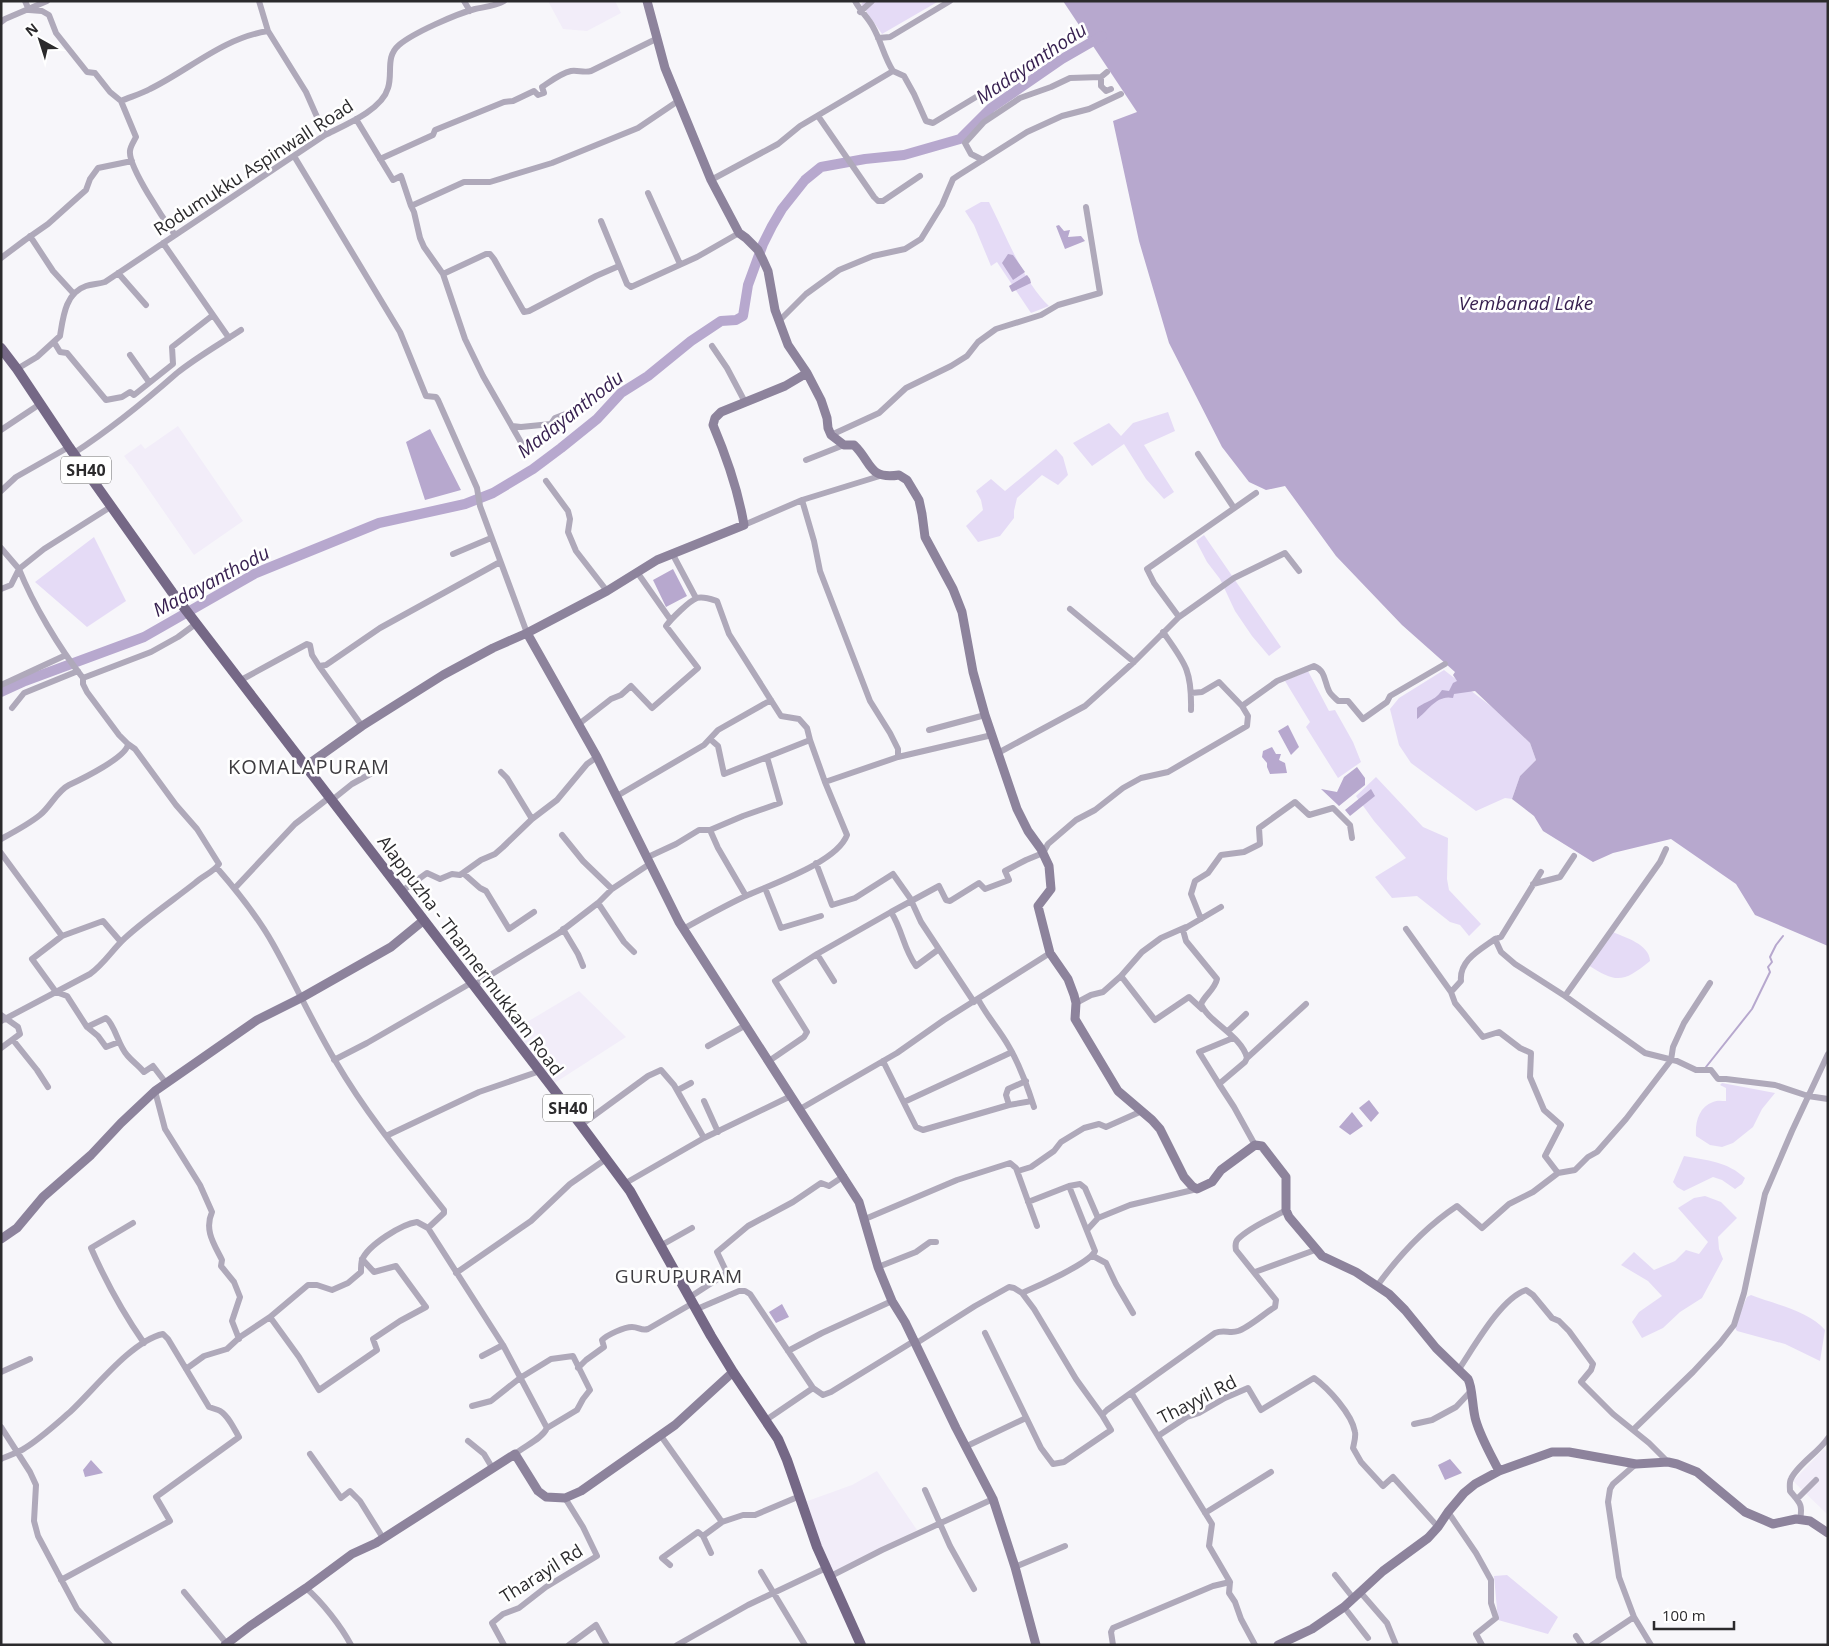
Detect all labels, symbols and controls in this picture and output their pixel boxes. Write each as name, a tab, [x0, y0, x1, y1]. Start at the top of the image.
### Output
north arrow	[15, 15, 65, 65]
water label: Madayanthodu	[970, 16, 1092, 110]
text: N	[21, 19, 42, 40]
street label: Rodumukku Aspinwall Road	[149, 93, 357, 241]
water label: Vembanad Lake	[1459, 290, 1593, 316]
water label: Madayanthodu	[511, 364, 629, 464]
road number: SH40	[61, 456, 111, 484]
water label: Madayanthodu	[148, 539, 274, 623]
district label: KOMALAPURAM	[228, 753, 390, 780]
street label: Alappuzha - Thannermukkam Road	[373, 830, 569, 1080]
road number: SH40	[543, 1094, 593, 1122]
district label: GURUPURAM	[615, 1263, 743, 1289]
street label: Thayyil Rd	[1154, 1369, 1240, 1429]
street label: Tharayil Rd	[495, 1538, 587, 1608]
scale bar	[1654, 1598, 1734, 1630]
text: 100 m	[1662, 1605, 1706, 1625]

